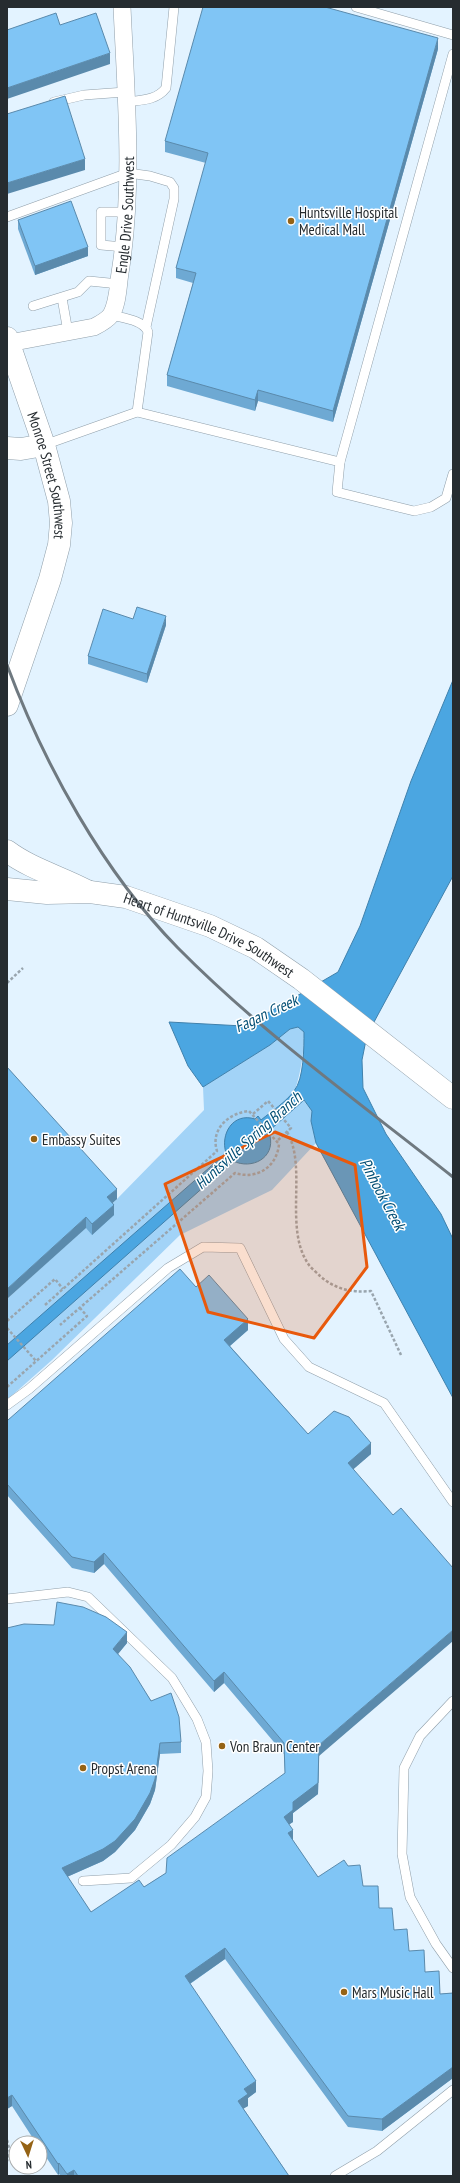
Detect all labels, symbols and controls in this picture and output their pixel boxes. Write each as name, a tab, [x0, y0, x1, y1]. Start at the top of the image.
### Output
street label: Engle Drive Southwest	[111, 156, 137, 275]
place label: Huntsville Hospital Medical Mall	[299, 203, 398, 239]
marker: Huntsville Hospital Medical Mall	[286, 216, 296, 226]
street label: Monroe Street Southwest	[24, 409, 71, 540]
street label: Heart of Huntsville Drive Southwest	[121, 887, 298, 981]
water label: Fagan Creek	[231, 989, 302, 1036]
water label: Huntsville Spring Branch	[191, 1086, 306, 1193]
place label: Embassy Suites	[42, 1130, 121, 1149]
marker: Embassy Suites	[29, 1134, 39, 1144]
water label: Pinhook Creek	[356, 1155, 411, 1235]
place label: Von Braun Center	[229, 1737, 320, 1756]
marker: Von Braun Center	[217, 1741, 227, 1751]
place label: Propst Arena	[91, 1759, 156, 1778]
marker: Propst Arena	[78, 1763, 88, 1773]
place label: Mars Music Hall	[352, 1983, 434, 2002]
marker: Mars Music Hall	[339, 1987, 349, 1997]
north arrow	[8, 2135, 48, 2175]
text: N	[25, 2158, 32, 2172]

